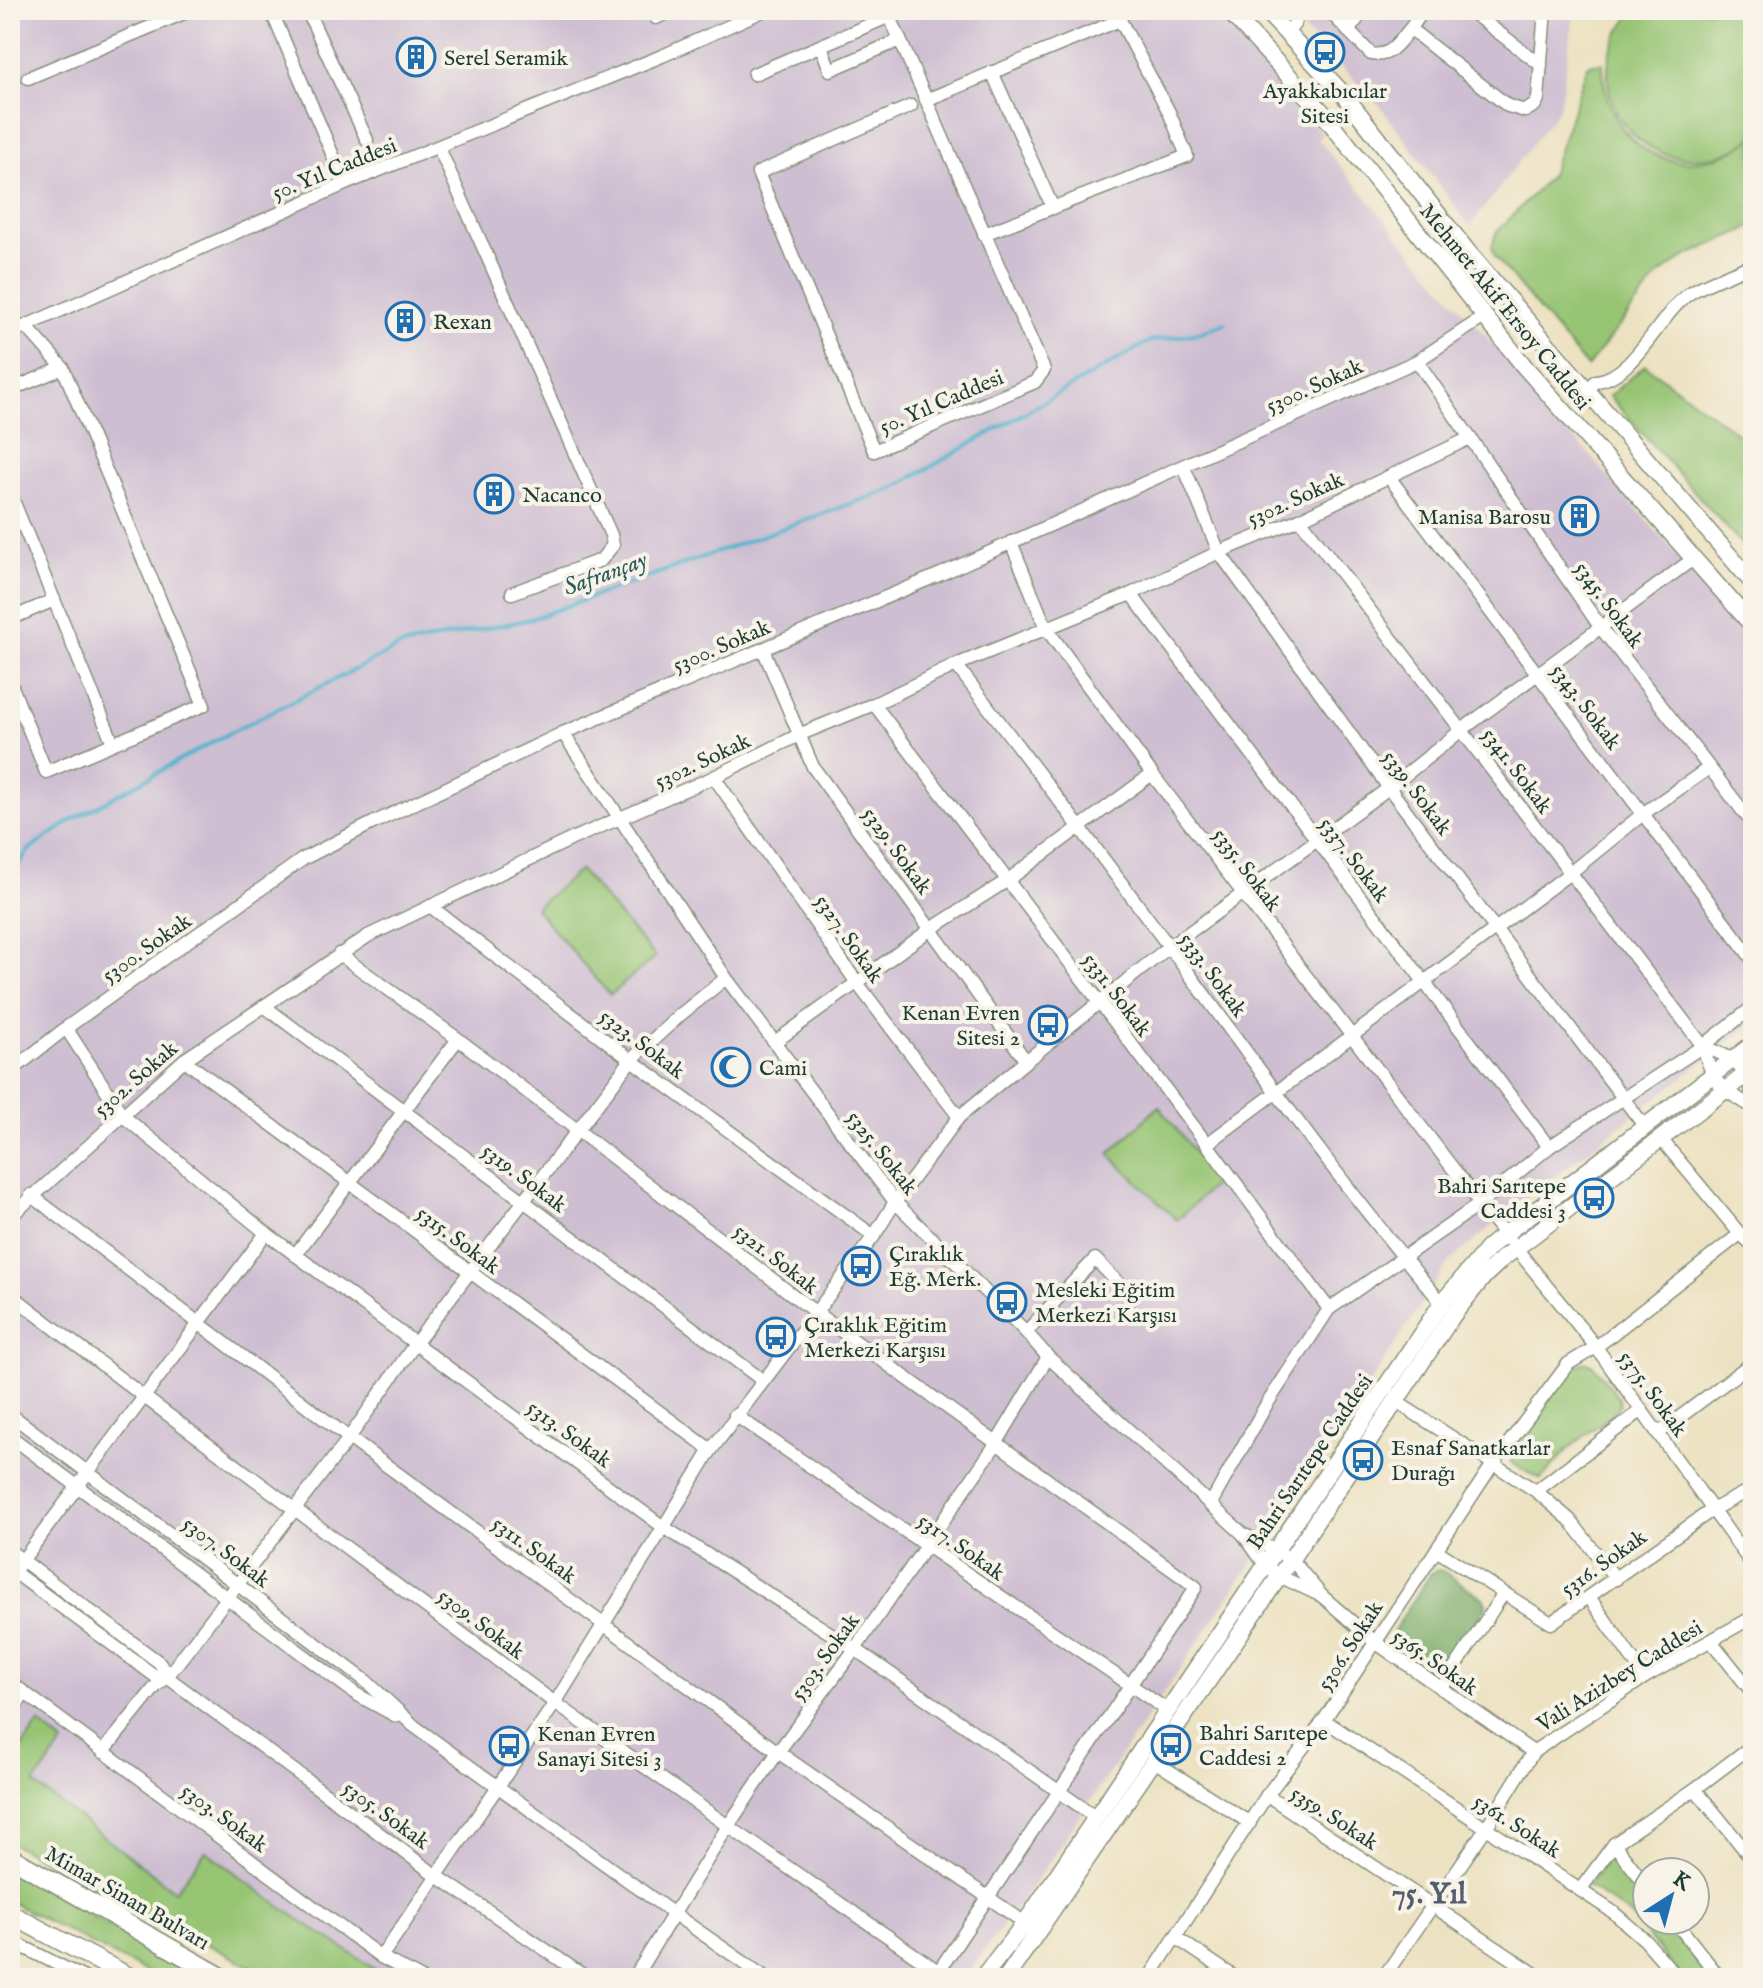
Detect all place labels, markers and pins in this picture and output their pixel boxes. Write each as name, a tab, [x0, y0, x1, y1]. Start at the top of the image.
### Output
bus stop icon: Ayakkabıcılar Sitesi	[1304, 31, 1346, 73]
building icon: Serel Seramik	[395, 36, 437, 78]
place label: Serel Seramik	[444, 45, 568, 73]
place label: Ayakkabıcılar Sitesi	[1262, 78, 1387, 131]
building icon: Rexan	[384, 300, 426, 342]
place label: Rexan	[433, 309, 492, 337]
building icon: Nacanco	[473, 473, 515, 515]
place label: Nacanco	[522, 482, 602, 510]
building icon: Manisa Barosu	[1558, 495, 1600, 537]
place label: Manisa Barosu	[1418, 504, 1551, 532]
place label: Kenan Evren Sitesi 2	[902, 1000, 1020, 1053]
bus stop icon: Kenan Evren Sitesi 2	[1027, 1004, 1069, 1046]
mosque icon: Cami	[710, 1046, 752, 1088]
place label: Cami	[759, 1055, 807, 1083]
place label: Bahri Sarıtepe Caddesi 3	[1437, 1173, 1566, 1226]
bus stop icon: Bahri Sarıtepe Caddesi 3	[1573, 1177, 1615, 1219]
place label: Çıraklık Eğ. Merk.	[889, 1241, 981, 1294]
bus stop icon: Çıraklık Eğ. Merk.	[840, 1245, 882, 1287]
place label: Mesleki Eğitim Merkezi Karşısı	[1035, 1277, 1177, 1330]
bus stop icon: Mesleki Eğitim Merkezi Karşısı	[986, 1281, 1028, 1323]
place label: Çıraklık Eğitim Merkezi Karşısı	[804, 1312, 947, 1365]
bus stop icon: Çıraklık Eğitim Merkezi Karşısı	[755, 1316, 797, 1358]
place label: Esnaf Sanatkarlar Durağı	[1391, 1435, 1551, 1488]
bus stop icon: Esnaf Sanatkarlar Durağı	[1342, 1439, 1384, 1481]
place label: Bahri Sarıtepe Caddesi 2	[1199, 1720, 1328, 1773]
place label: Kenan Evren Sanayi Sitesi 3	[537, 1721, 662, 1774]
bus stop icon: Bahri Sarıtepe Caddesi 2	[1150, 1724, 1192, 1766]
bus stop icon: Kenan Evren Sanayi Sitesi 3	[488, 1725, 530, 1767]

